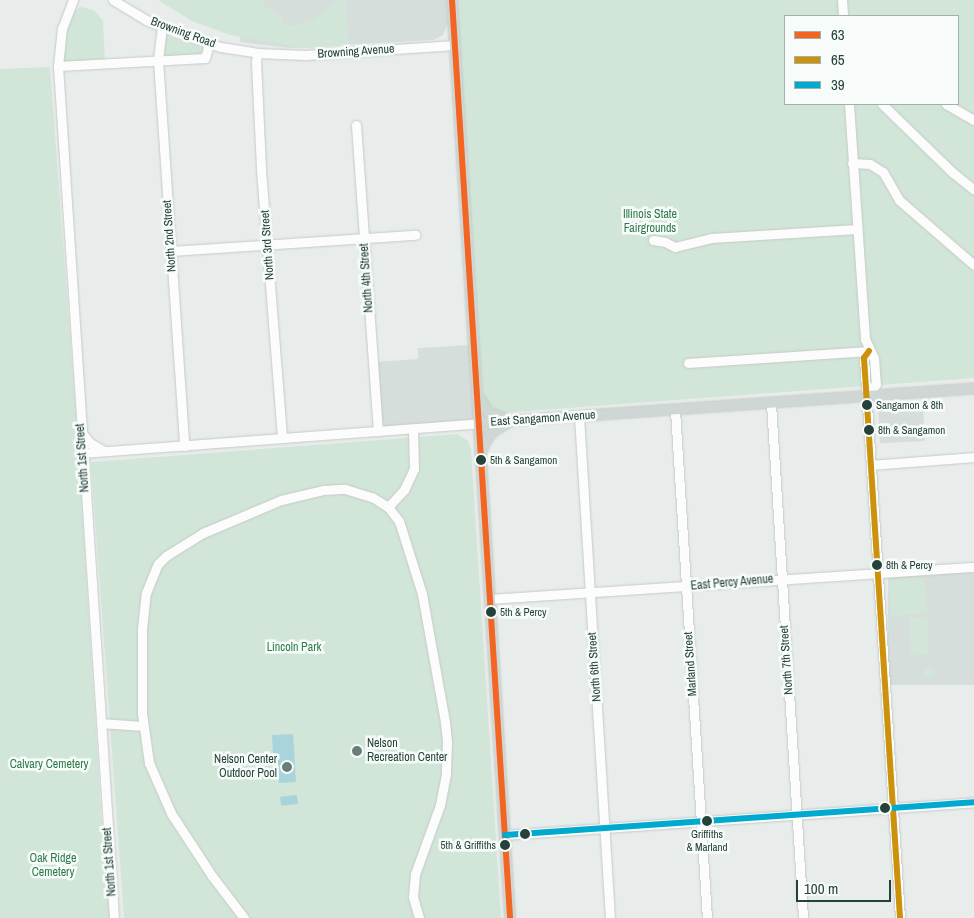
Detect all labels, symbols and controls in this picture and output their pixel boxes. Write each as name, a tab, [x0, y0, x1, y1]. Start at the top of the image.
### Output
street label: Browning Road	[149, 15, 217, 51]
legend	[784, 15, 959, 105]
text: 63	[831, 24, 845, 45]
street label: Browning Avenue	[317, 42, 395, 62]
text: 65	[831, 49, 845, 70]
text: 39	[831, 74, 845, 95]
street label: North 2nd Street	[160, 199, 180, 273]
park label: Illinois State Fairgrounds	[623, 208, 677, 236]
street label: North 3rd Street	[258, 210, 278, 280]
street label: North 4th Street	[357, 243, 377, 313]
place label: Sangamon & 8th	[876, 398, 943, 412]
marker: Sangamon & 8th	[862, 400, 872, 410]
street label: East Sangamon Avenue	[490, 408, 596, 430]
street label: North 1st Street	[73, 423, 93, 493]
place label: 8th & Sangamon	[878, 423, 945, 437]
marker: 8th & Sangamon	[864, 425, 874, 435]
place label: 5th & Sangamon	[490, 453, 557, 467]
marker: 5th & Sangamon	[476, 455, 486, 465]
place label: 8th & Percy	[886, 558, 933, 572]
marker: 8th & Percy	[872, 560, 882, 570]
street label: East Percy Avenue	[690, 572, 774, 594]
place label: 5th & Percy	[500, 605, 547, 619]
marker: 5th & Percy	[486, 607, 496, 617]
street label: North 7th Street	[777, 625, 797, 695]
street label: Marland Street	[682, 631, 700, 697]
street label: North 6th Street	[585, 632, 605, 702]
park label: Lincoln Park	[267, 641, 321, 655]
place label: Nelson Recreation Center	[367, 737, 447, 765]
marker: Nelson Recreation Center	[351, 745, 363, 757]
place label: Nelson Center Outdoor Pool	[214, 753, 277, 781]
park label: Calvary Cemetery	[10, 758, 88, 772]
marker: Nelson Center Outdoor Pool	[281, 761, 293, 773]
unlabelled marker	[880, 803, 890, 813]
marker: Griffiths & Marland	[702, 816, 712, 826]
street label: North 1st Street	[100, 827, 120, 897]
place label: Griffiths & Marland	[686, 828, 728, 854]
unlabelled marker	[520, 829, 530, 839]
place label: 5th & Griffiths	[440, 838, 496, 852]
marker: 5th & Griffiths	[500, 840, 510, 850]
park label: Oak Ridge Cemetery	[29, 852, 77, 880]
scale bar	[799, 870, 894, 902]
text: 100 m	[804, 878, 838, 899]

